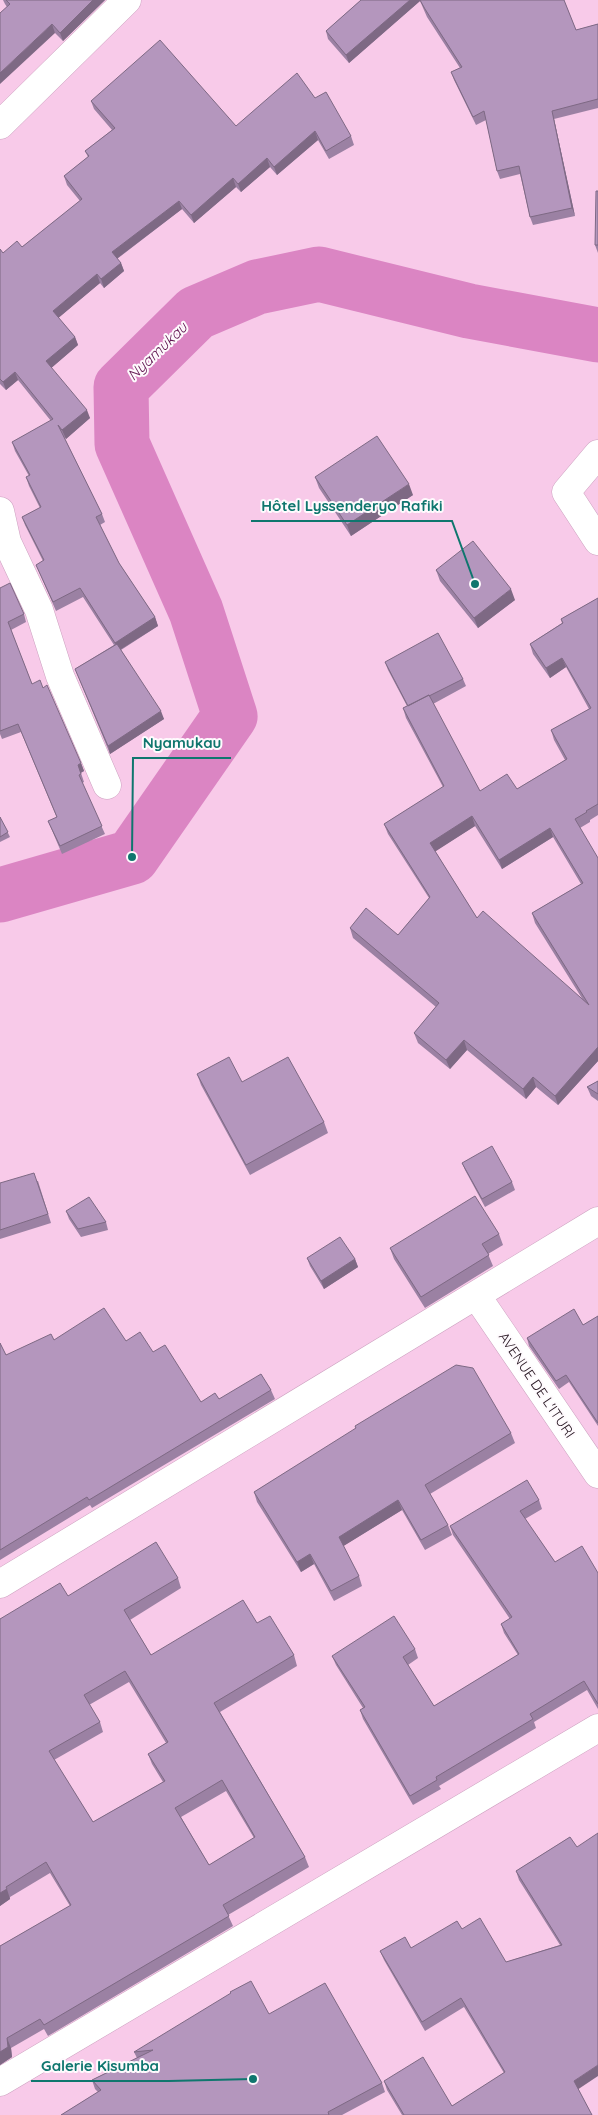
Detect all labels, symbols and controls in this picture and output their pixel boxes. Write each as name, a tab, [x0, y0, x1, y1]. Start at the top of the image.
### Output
water label: Nyamukau	[123, 317, 192, 384]
callout: Hôtel Lyssenderyo Rafiki	[251, 491, 452, 521]
text: Hôtel Lyssenderyo Rafiki	[261, 496, 443, 515]
callout: Nyamukau	[133, 728, 231, 758]
text: Nyamukau	[143, 733, 221, 752]
street label: AVENUE DE L'ITURI	[495, 1329, 579, 1441]
callout: Galerie Kisumba	[31, 2051, 169, 2081]
text: Galerie Kisumba	[41, 2056, 159, 2075]

